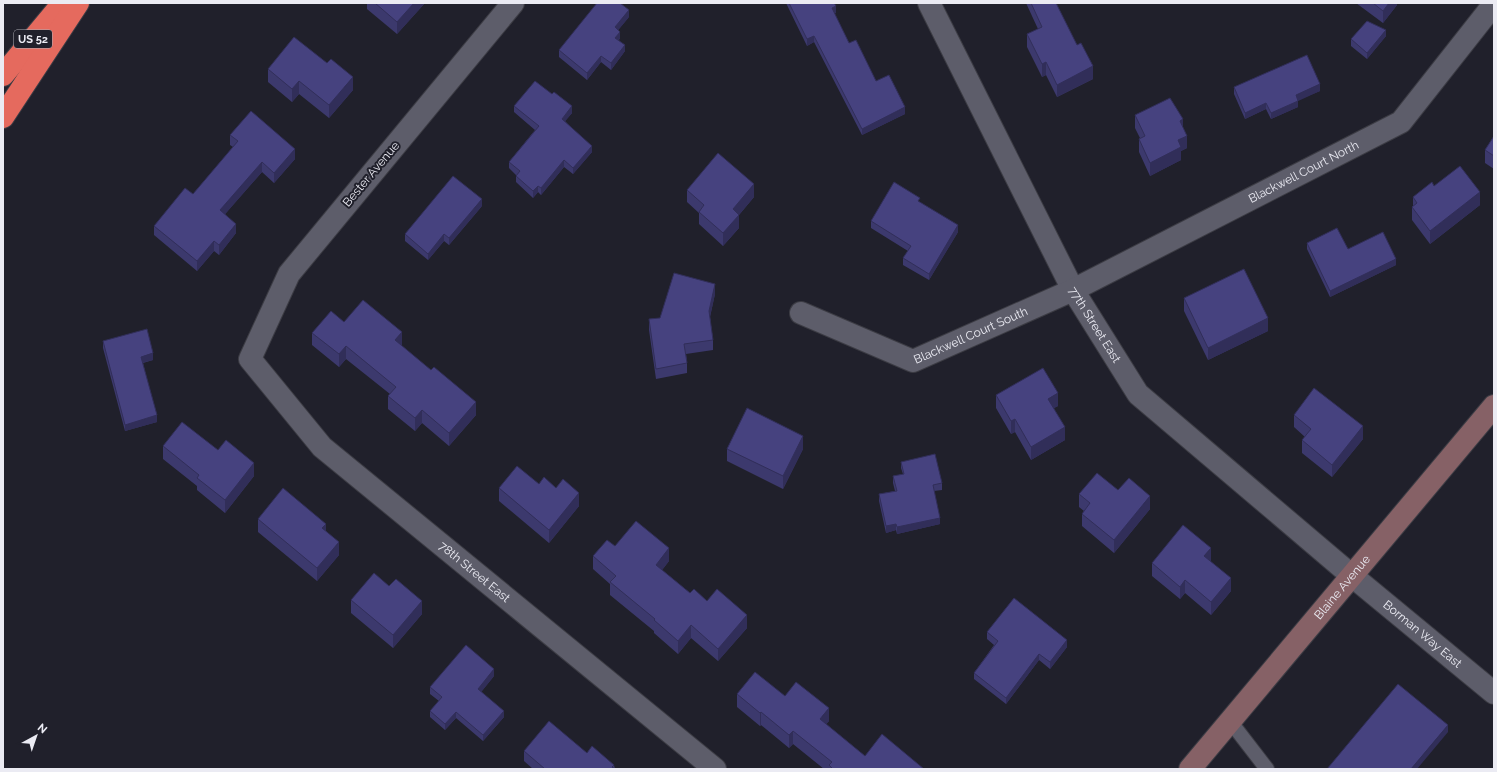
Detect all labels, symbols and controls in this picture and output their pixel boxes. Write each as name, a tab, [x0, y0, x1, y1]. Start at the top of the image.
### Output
road number: US 52	[14, 30, 52, 48]
street label: Blackwell Court North	[1246, 138, 1361, 206]
street label: Bester Avenue	[340, 139, 402, 209]
street label: 77th Street East	[1066, 284, 1124, 365]
street label: Blackwell Court South	[912, 304, 1030, 367]
street label: 78th Street East	[436, 539, 513, 605]
street label: Blaine Avenue	[1311, 552, 1373, 622]
street label: Borman Way East	[1380, 598, 1465, 671]
north arrow	[16, 716, 56, 756]
text: N	[35, 721, 50, 736]

